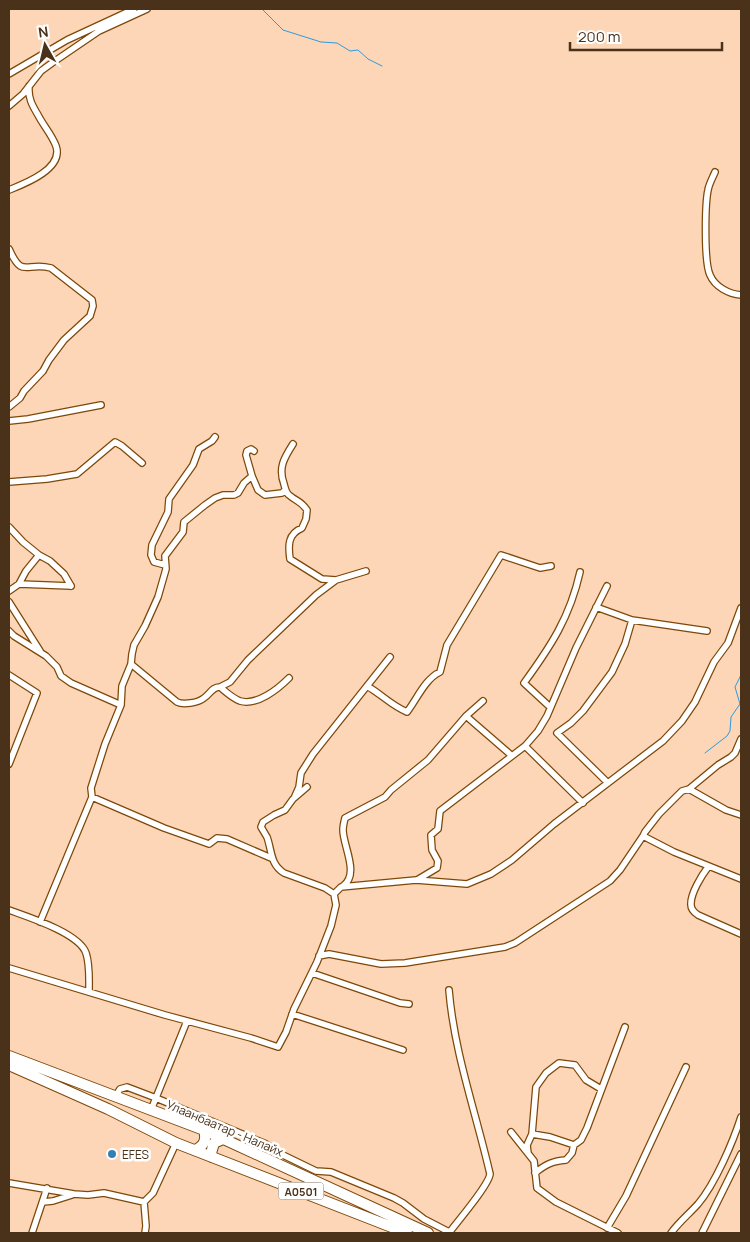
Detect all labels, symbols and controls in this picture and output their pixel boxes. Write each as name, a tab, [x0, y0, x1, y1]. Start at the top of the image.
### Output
north arrow	[20, 20, 70, 70]
scale bar	[570, 20, 722, 52]
text: N	[37, 22, 49, 42]
text: 200 m	[578, 26, 621, 47]
street label: Улаанбаатар - Налайх	[164, 1096, 287, 1161]
place label: EFES	[122, 1146, 149, 1163]
marker: EFES	[106, 1148, 118, 1160]
road number: A0501	[278, 1182, 324, 1200]

